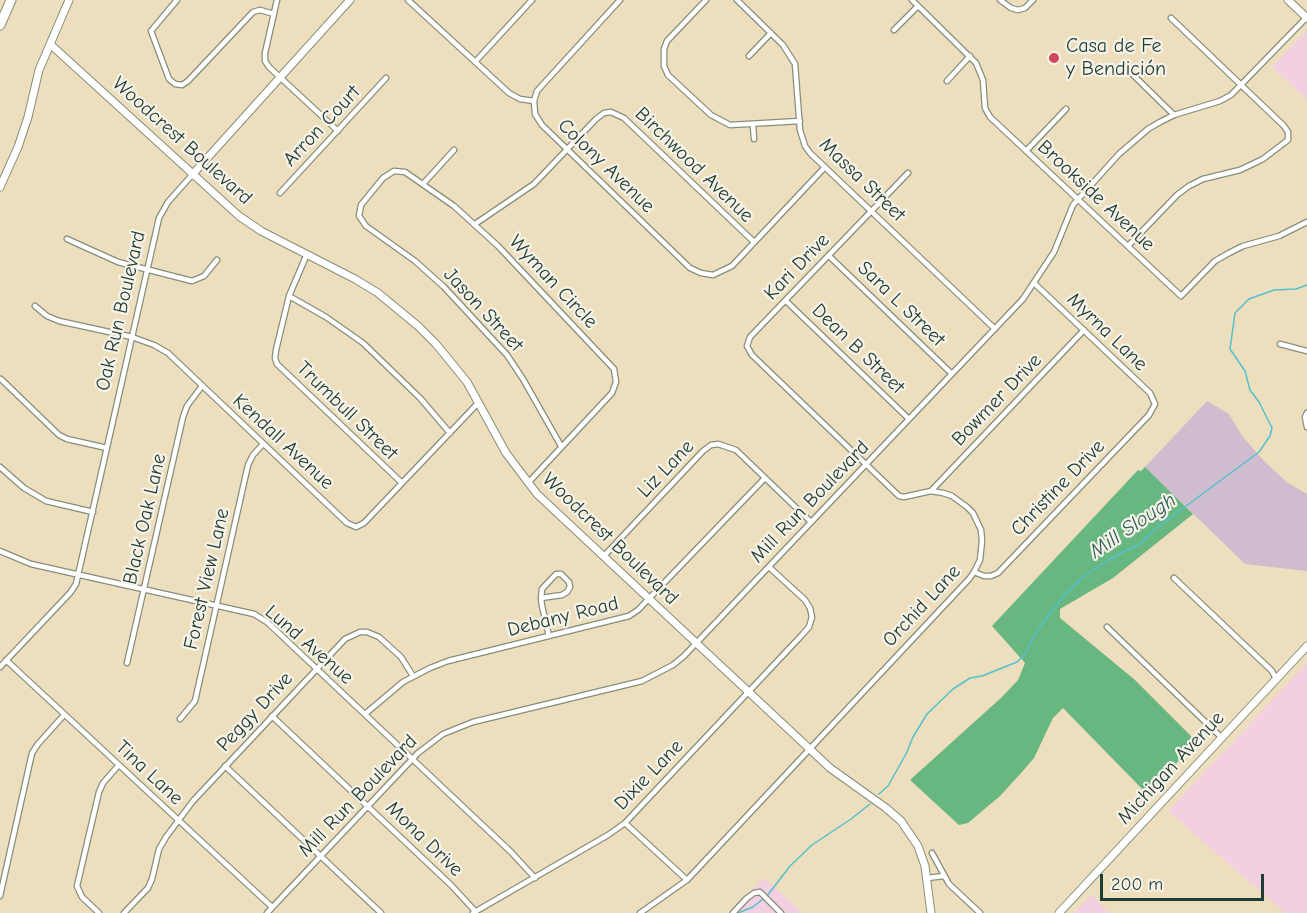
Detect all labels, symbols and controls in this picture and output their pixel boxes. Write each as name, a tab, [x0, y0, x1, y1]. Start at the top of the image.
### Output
place label: Casa de Fe y Bendición	[1066, 34, 1166, 81]
marker: Casa de Fe y Bendición	[1047, 51, 1061, 65]
street label: Woodcrest Boulevard	[107, 72, 257, 210]
street label: Arron Court	[278, 80, 366, 172]
street label: Birchwood Avenue	[630, 102, 758, 228]
street label: Colony Avenue	[553, 114, 659, 218]
street label: Massa Street	[814, 133, 910, 227]
street label: Brookside Avenue	[1032, 135, 1160, 257]
street label: Oak Run Boulevard	[91, 229, 151, 393]
street label: Kari Drive	[759, 229, 835, 305]
street label: Wyman Circle	[504, 230, 602, 334]
street label: Sara L Street	[852, 256, 950, 352]
street label: Jason Street	[438, 263, 528, 357]
street label: Myrna Lane	[1062, 288, 1152, 376]
street label: Dean B Street	[807, 299, 909, 399]
street label: Bowmer Drive	[947, 349, 1047, 451]
street label: Trumbull Street	[291, 357, 403, 465]
street label: Kendall Avenue	[227, 389, 339, 495]
street label: Liz Lane	[633, 435, 699, 503]
street label: Christine Drive	[1006, 435, 1110, 541]
street label: Mill Run Boulevard	[746, 436, 874, 568]
street label: Black Oak Lane	[118, 451, 172, 587]
street label: Woodcrest Boulevard	[537, 468, 683, 610]
water label: Mill Slough	[1085, 488, 1181, 564]
street label: Forest View Lane	[179, 506, 235, 652]
street label: Orchid Lane	[878, 560, 966, 652]
street label: Debany Road	[505, 592, 621, 642]
street label: Lund Avenue	[260, 600, 358, 690]
street label: Peggy Drive	[212, 667, 298, 757]
street label: Michigan Avenue	[1113, 707, 1229, 829]
street label: Mill Run Boulevard	[294, 730, 422, 862]
street label: Dixie Lane	[609, 735, 689, 815]
street label: Tina Lane	[110, 736, 188, 810]
street label: Mona Drive	[380, 796, 468, 882]
scale bar	[1103, 862, 1266, 900]
text: 200 m	[1111, 874, 1163, 895]

